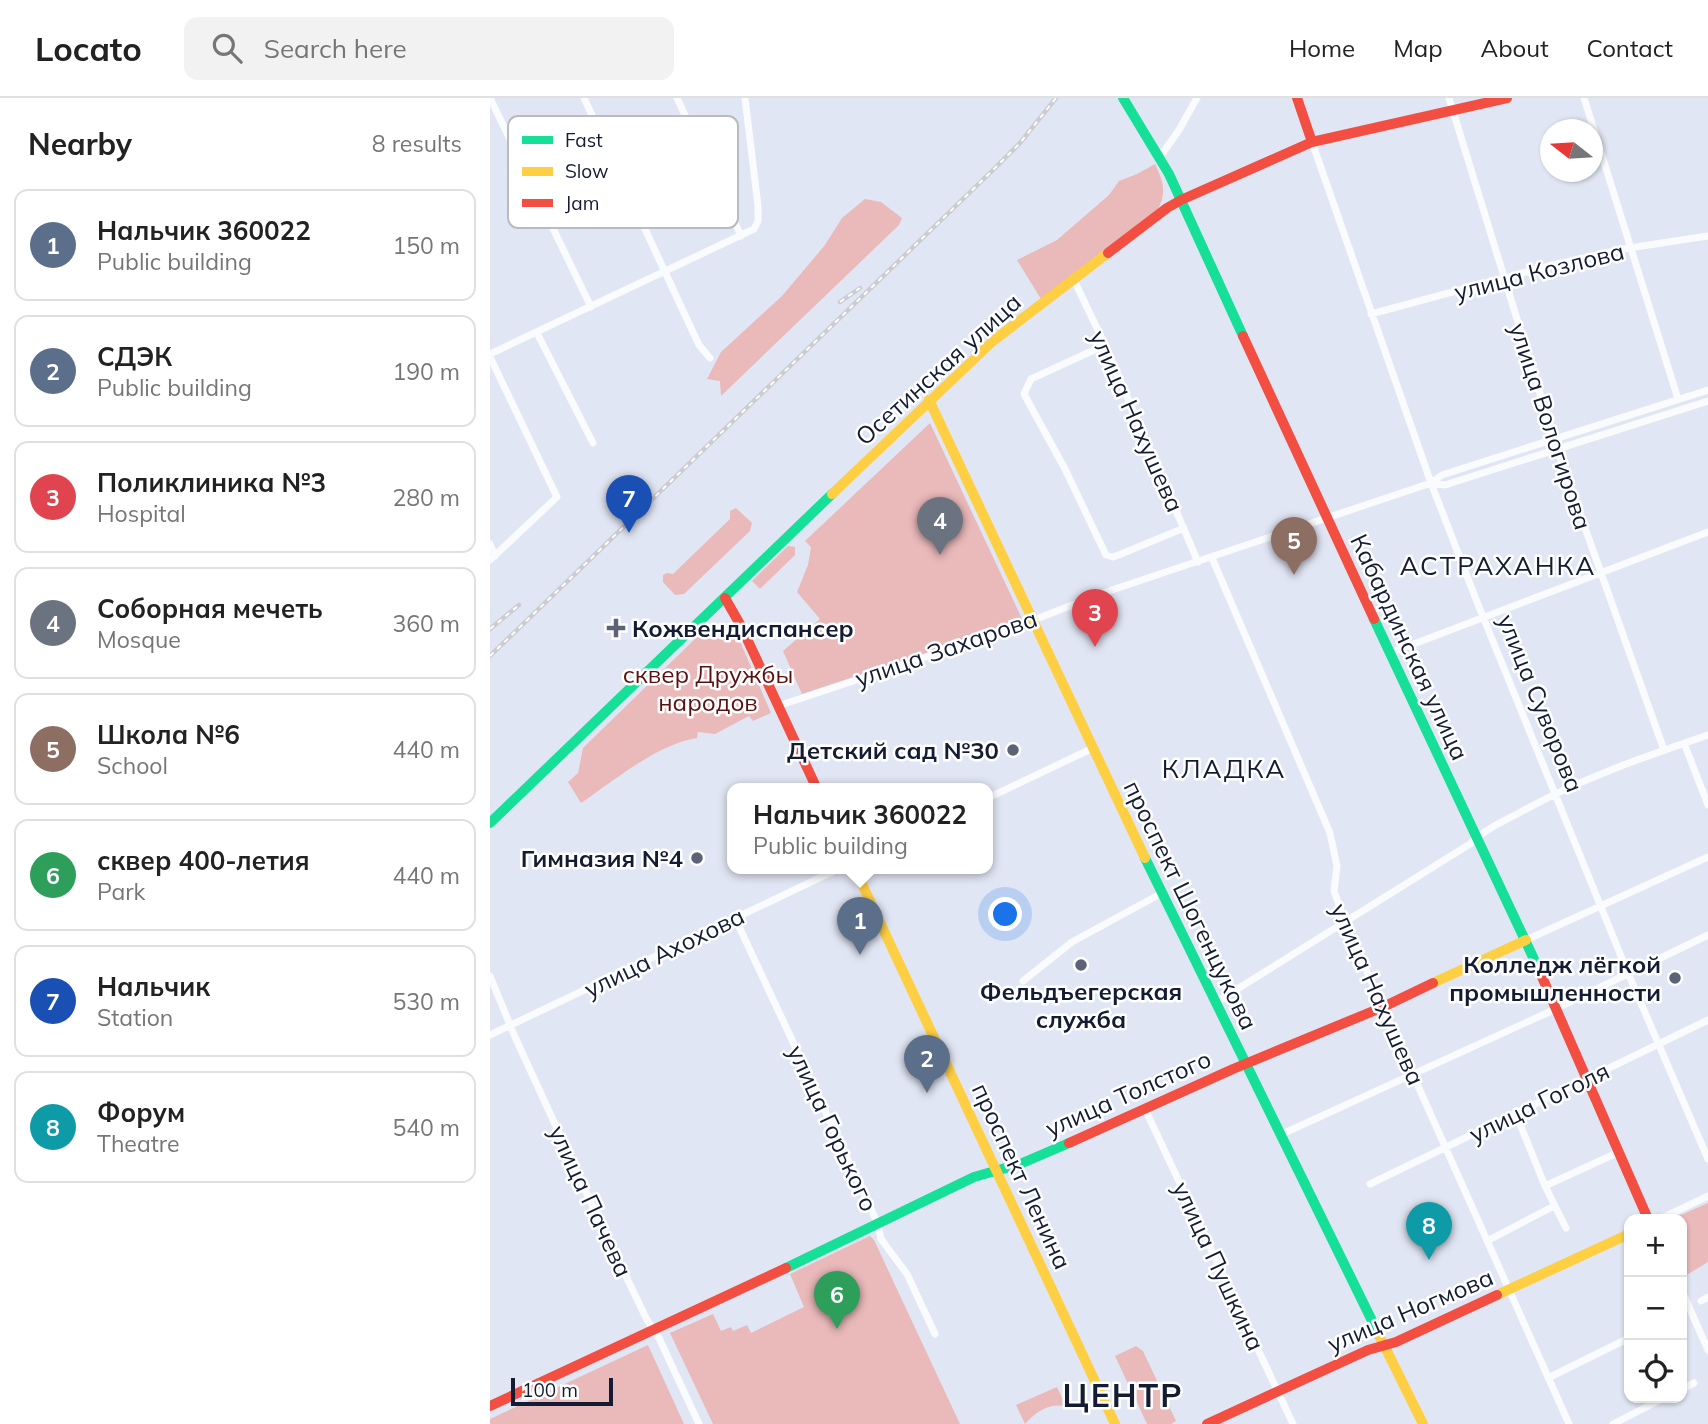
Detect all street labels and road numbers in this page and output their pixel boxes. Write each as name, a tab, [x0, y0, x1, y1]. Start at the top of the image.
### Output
street label: улица Козлова	[1451, 235, 1627, 307]
street label: Осетинская улица	[849, 287, 1027, 451]
street label: улица Вологирова	[1503, 319, 1599, 533]
street label: улица Нахушева	[1083, 325, 1191, 517]
street label: Кабардинская улица	[1344, 529, 1476, 765]
street label: улица Захарова	[851, 603, 1041, 693]
street label: улица Суворова	[1492, 610, 1590, 796]
street label: проспект Шогенцукова	[1118, 776, 1264, 1034]
street label: улица Нахушева	[1324, 898, 1432, 1090]
street label: улица Ахохова	[579, 900, 749, 1004]
street label: улица Горького	[781, 1040, 885, 1216]
street label: улица Толстого	[1040, 1043, 1216, 1143]
street label: улица Гоголя	[1464, 1055, 1614, 1149]
street label: проспект Ленина	[966, 1078, 1078, 1274]
street label: улица Пачева	[543, 1120, 639, 1282]
street label: улица Пушкина	[1167, 1177, 1271, 1355]
street label: улица Ногмова	[1323, 1262, 1497, 1358]

